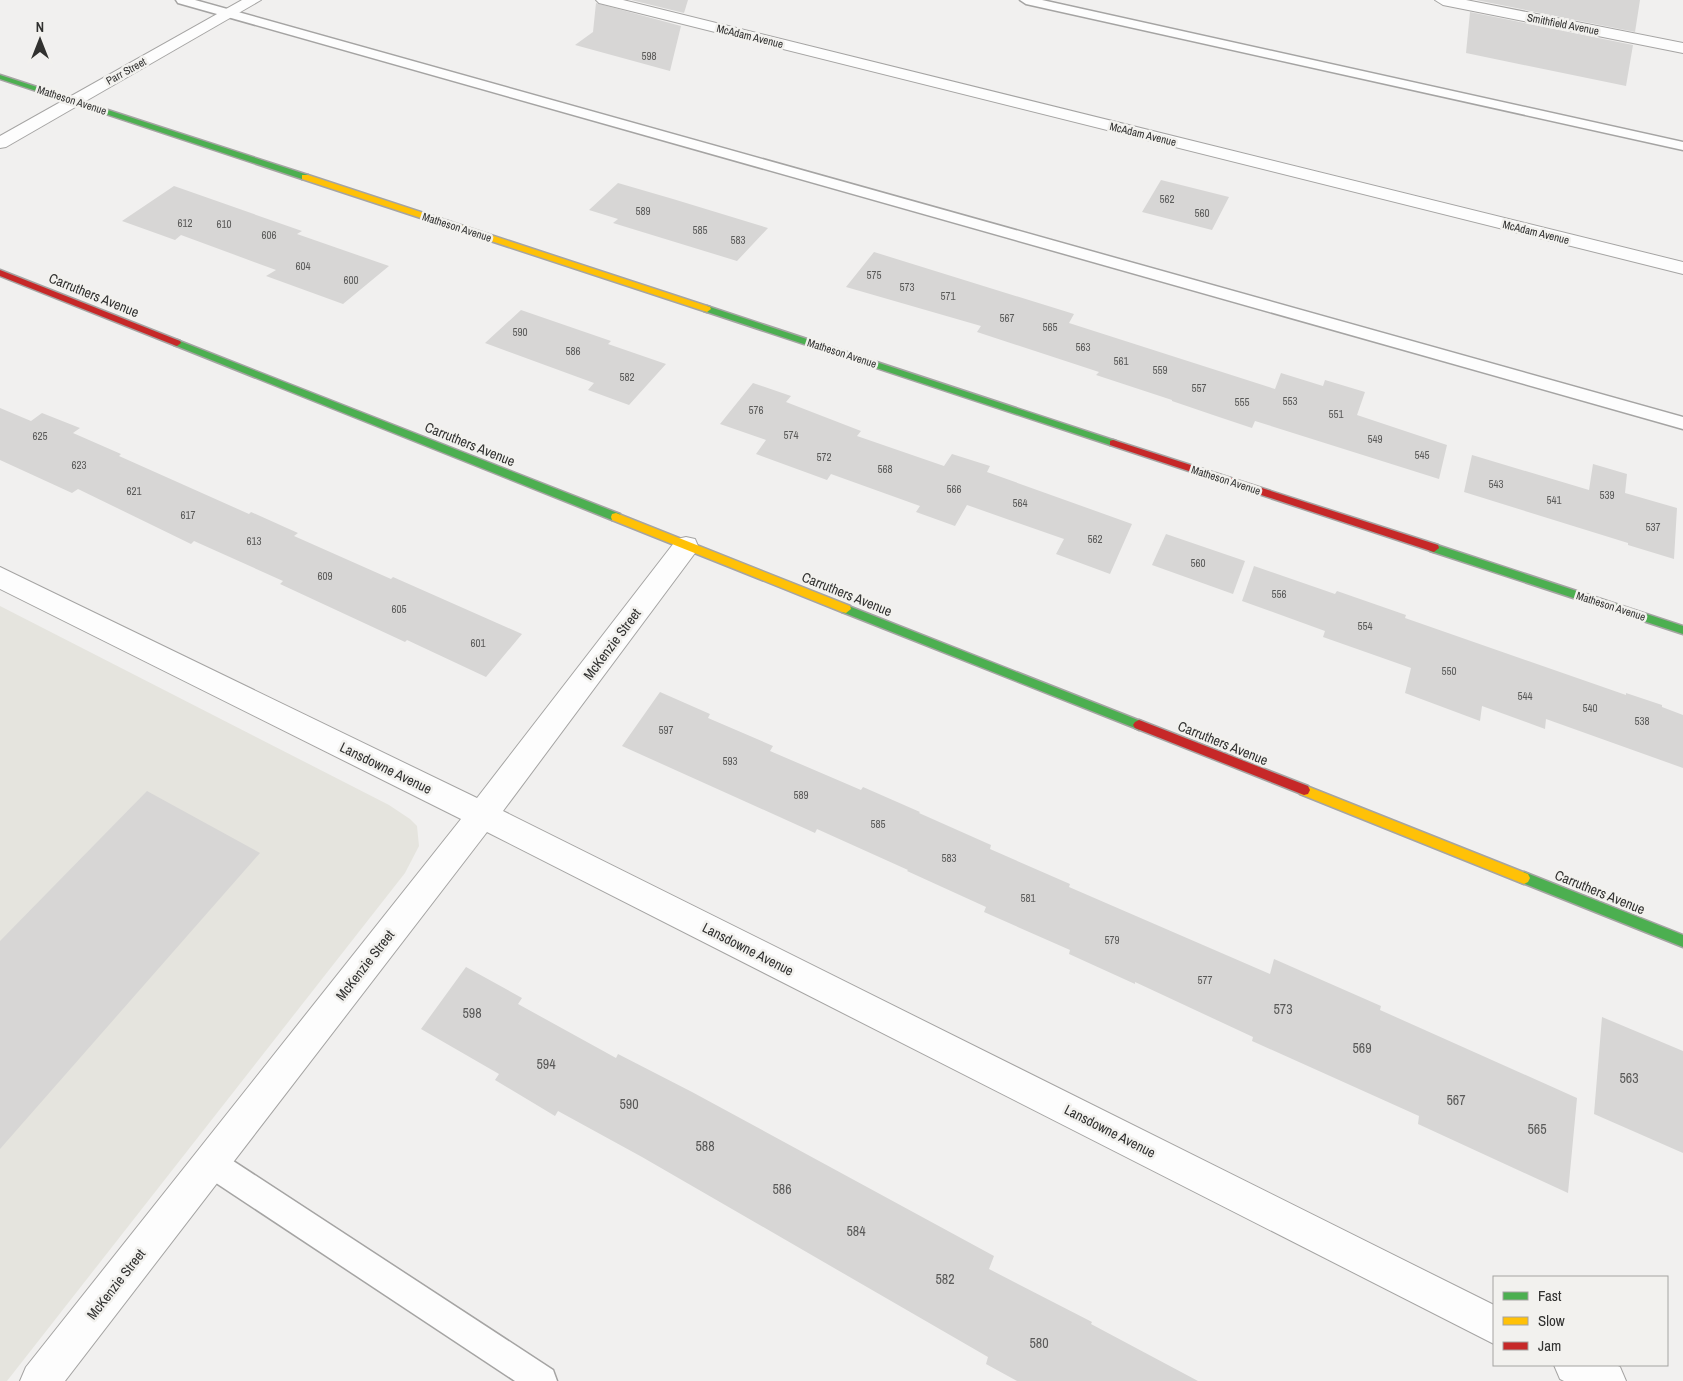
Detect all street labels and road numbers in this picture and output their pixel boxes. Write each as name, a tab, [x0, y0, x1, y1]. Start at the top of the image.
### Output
street label: Smithfield Avenue	[1526, 10, 1600, 38]
street label: McAdam Avenue	[715, 21, 785, 51]
street label: Parr Street	[104, 54, 149, 88]
street label: Matheson Avenue	[36, 82, 108, 118]
street label: McAdam Avenue	[1108, 119, 1178, 149]
street label: Matheson Avenue	[421, 209, 493, 245]
street label: McAdam Avenue	[1501, 217, 1571, 247]
street label: Carruthers Avenue	[46, 269, 142, 321]
street label: Matheson Avenue	[806, 335, 878, 371]
street label: Carruthers Avenue	[422, 418, 518, 470]
street label: Matheson Avenue	[1190, 462, 1262, 498]
street label: Carruthers Avenue	[799, 568, 895, 620]
street label: Matheson Avenue	[1575, 588, 1647, 624]
street label: McKenzie Street	[579, 605, 645, 683]
street label: Carruthers Avenue	[1175, 717, 1271, 769]
street label: Lansdowne Avenue	[337, 738, 435, 798]
street label: Carruthers Avenue	[1552, 866, 1648, 918]
street label: Lansdowne Avenue	[699, 918, 797, 980]
street label: McKenzie Street	[332, 926, 398, 1004]
street label: Lansdowne Avenue	[1061, 1100, 1159, 1162]
street label: McKenzie Street	[83, 1245, 149, 1323]

